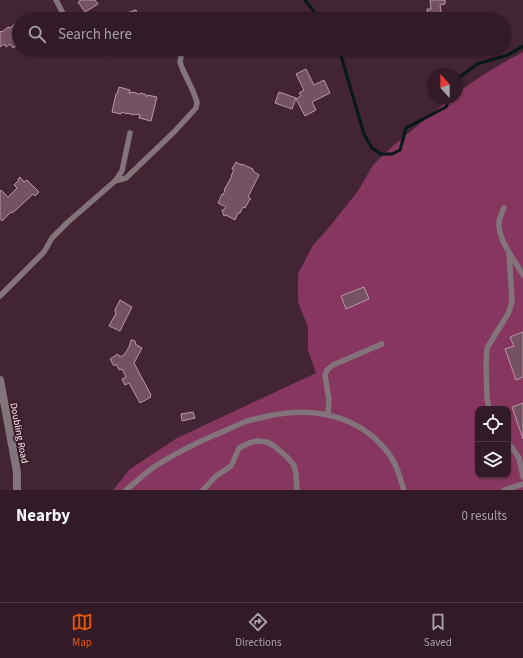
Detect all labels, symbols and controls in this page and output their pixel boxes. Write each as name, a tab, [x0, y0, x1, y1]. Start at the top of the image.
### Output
search box	[12, 12, 511, 56]
icon: search	[26, 23, 48, 45]
text: Search here	[58, 24, 132, 45]
north arrow	[427, 68, 463, 104]
street label: Doubling Road	[6, 402, 32, 465]
map controls	[475, 406, 511, 478]
button: locate	[475, 406, 511, 442]
button: layers	[475, 442, 511, 478]
text: Nearby	[16, 504, 70, 528]
text: 0 results	[462, 507, 507, 525]
tab: Map	[71, 611, 93, 650]
tab: Directions	[235, 611, 282, 650]
tab: Saved	[424, 611, 452, 650]

